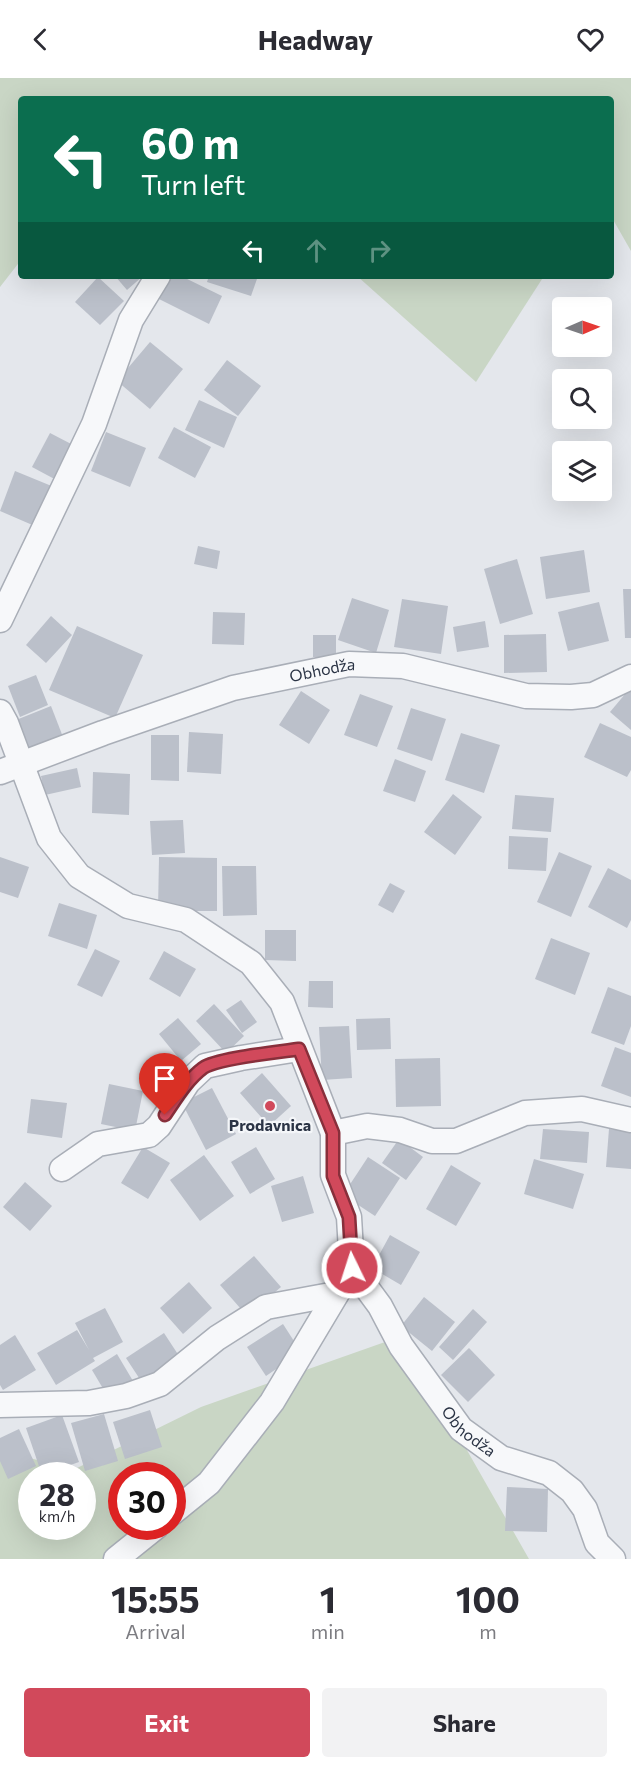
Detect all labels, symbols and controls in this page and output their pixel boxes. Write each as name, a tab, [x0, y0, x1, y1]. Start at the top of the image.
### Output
icon: back	[24, 23, 57, 56]
text: Headway	[258, 23, 373, 56]
icon: heart	[574, 23, 607, 56]
text: 60 m	[141, 116, 240, 168]
icon: left	[42, 120, 120, 198]
text: Turn left	[141, 168, 245, 201]
icon: left	[237, 234, 270, 267]
icon: ahead	[300, 234, 333, 267]
icon: right	[363, 234, 396, 267]
north arrow	[552, 297, 612, 357]
map controls	[552, 297, 612, 501]
button: search	[552, 369, 612, 429]
button: layers	[552, 441, 612, 501]
street label: Obhodža	[288, 654, 356, 685]
pin	[139, 1053, 190, 1115]
icon: arrive	[148, 1062, 181, 1095]
marker: Prodavnica	[263, 1099, 277, 1113]
place label: Prodavnica	[229, 1115, 311, 1134]
position arrow	[320, 1236, 384, 1300]
street label: Obhodža	[438, 1402, 500, 1460]
speed limit sign: 30	[108, 1462, 186, 1540]
text: 28	[39, 1475, 75, 1512]
text: km/h	[39, 1507, 75, 1525]
text: 15:55	[111, 1576, 200, 1620]
text: 1	[320, 1576, 336, 1620]
text: 100	[456, 1576, 520, 1620]
text: Arrival	[125, 1619, 186, 1643]
text: min	[311, 1619, 345, 1643]
text: m	[479, 1619, 497, 1643]
button: Exit	[24, 1688, 310, 1757]
button: Share	[322, 1688, 607, 1757]

